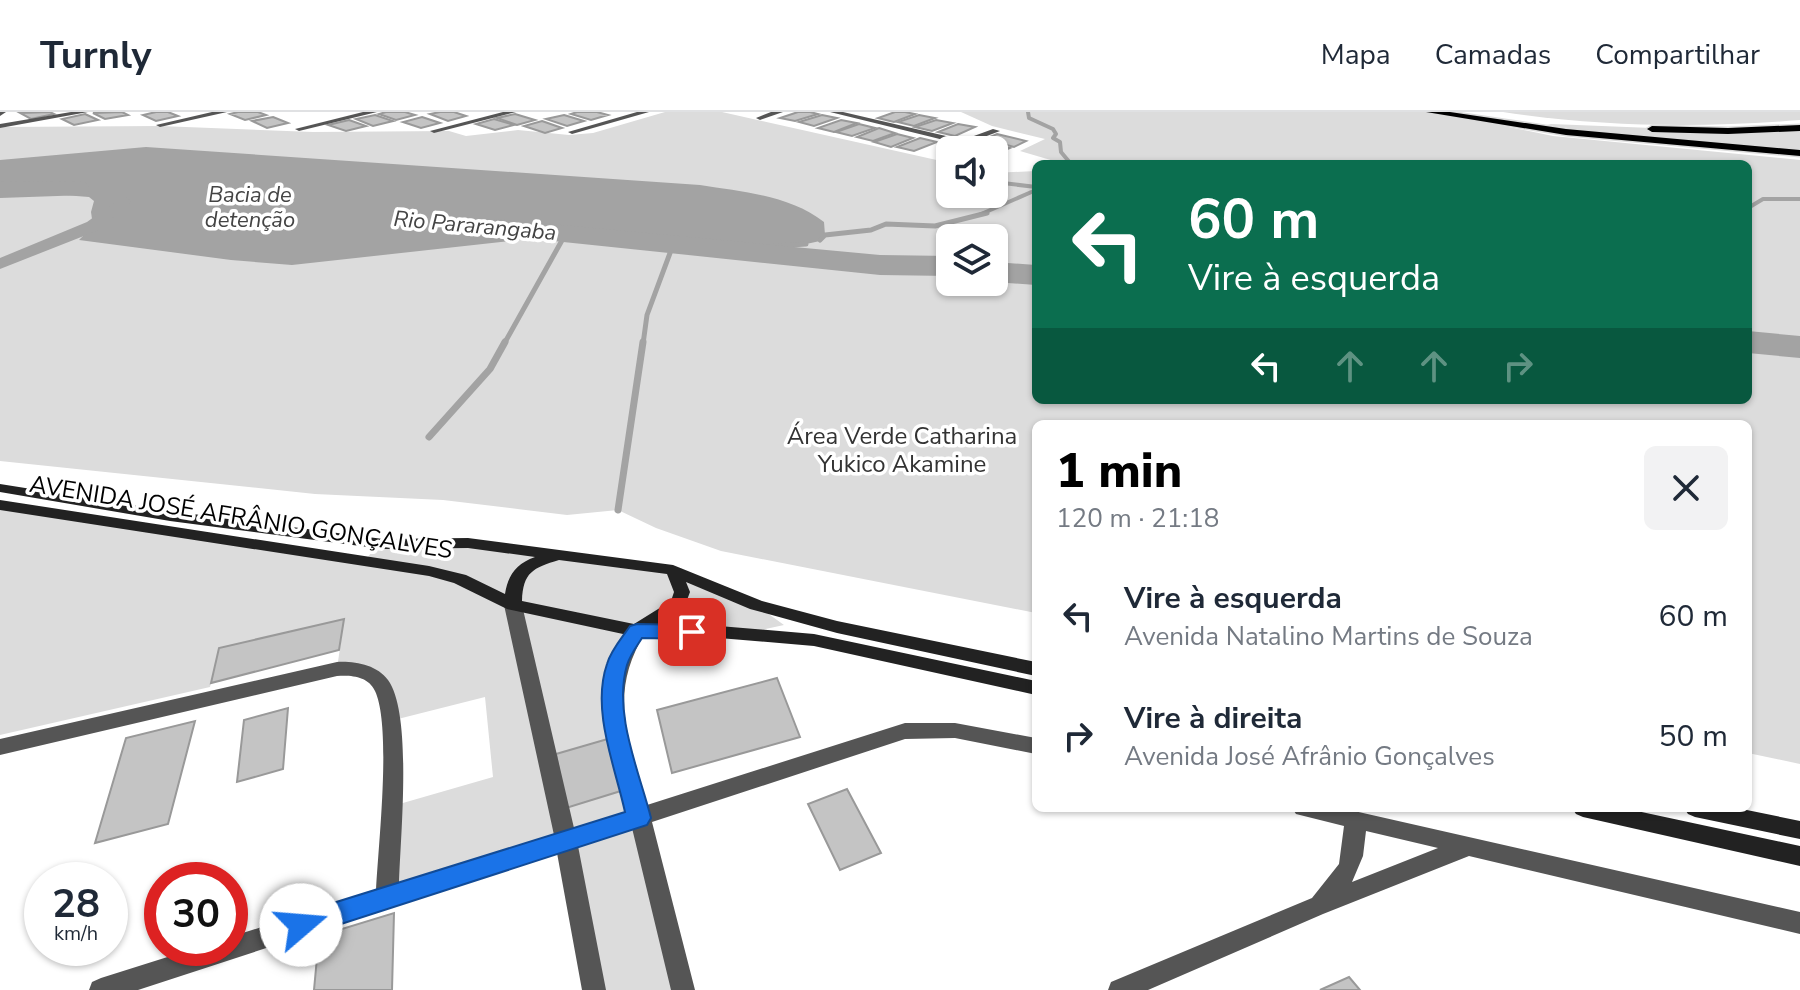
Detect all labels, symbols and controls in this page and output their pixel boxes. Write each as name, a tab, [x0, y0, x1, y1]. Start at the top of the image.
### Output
text: Turnly	[40, 30, 152, 81]
text: Mapa	[1321, 36, 1391, 74]
text: Camadas	[1435, 36, 1551, 74]
text: Compartilhar	[1595, 36, 1760, 74]
map controls	[936, 136, 1008, 296]
button: sound	[936, 136, 1008, 208]
water label: Bacia de detenção	[205, 180, 295, 235]
text: 60 m	[1188, 181, 1319, 258]
icon: left	[1056, 192, 1160, 296]
water label: Rio Pararangaba	[392, 204, 558, 248]
button: layers	[936, 224, 1008, 296]
text: Vire à esquerda	[1188, 254, 1440, 303]
icon: left	[1244, 344, 1288, 388]
icon: ahead	[1328, 344, 1372, 388]
icon: ahead	[1412, 344, 1456, 388]
icon: right	[1496, 344, 1540, 388]
park label: Área Verde Catharina Yukico Akamine	[787, 420, 1017, 480]
text: 1 min	[1056, 438, 1182, 504]
button: close	[1644, 446, 1728, 530]
street label: AVENIDA JOSÉ AFRÂNIO GONÇALVES	[27, 468, 455, 566]
text: 120 m · 21:18	[1056, 501, 1219, 536]
text: Vire à esquerda	[1124, 578, 1342, 619]
icon: left	[1056, 594, 1100, 638]
text: 60 m	[1659, 596, 1728, 637]
pin	[658, 598, 726, 666]
icon: arrive	[670, 610, 714, 654]
text: Avenida Natalino Martins de Souza	[1124, 619, 1533, 654]
text: Vire à direita	[1124, 698, 1302, 739]
icon: right	[1056, 714, 1100, 758]
text: 50 m	[1659, 716, 1728, 757]
text: Avenida José Afrânio Gonçalves	[1124, 739, 1495, 774]
speed limit sign: 30	[144, 862, 248, 966]
text: 28	[52, 877, 100, 931]
position arrow	[259, 883, 343, 967]
text: km/h	[54, 920, 98, 947]

